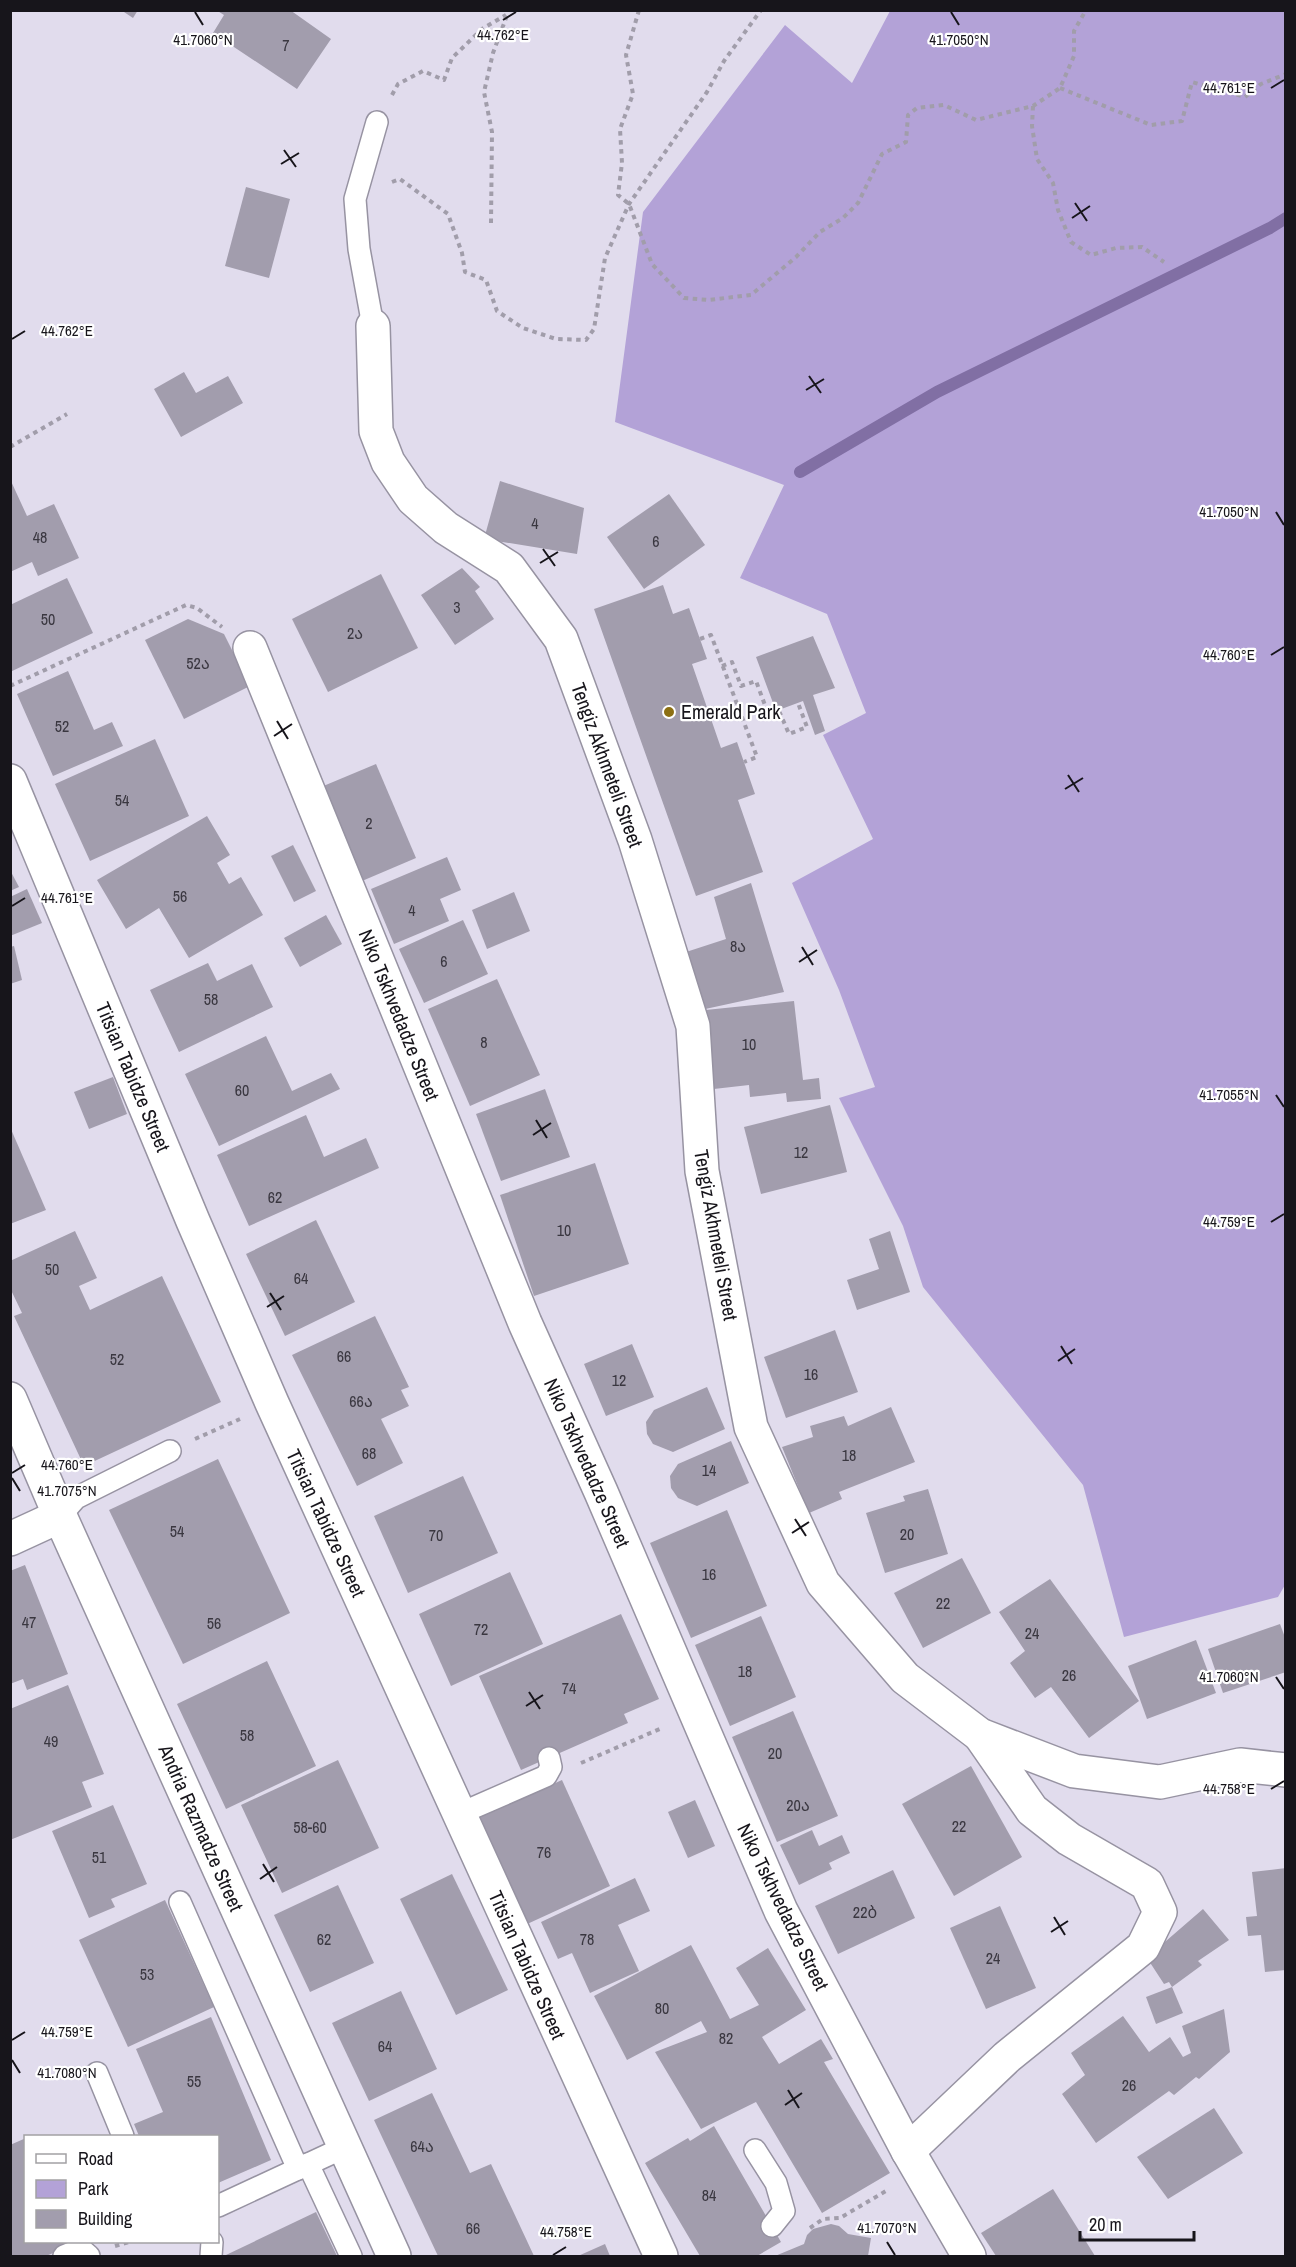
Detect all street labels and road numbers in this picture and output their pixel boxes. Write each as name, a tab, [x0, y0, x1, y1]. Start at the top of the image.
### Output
street label: Tengiz Akhmeteli Street	[565, 679, 650, 851]
street label: Niko Tskhvedadze Street	[353, 925, 446, 1105]
street label: Titsian Tabidze Street	[90, 998, 177, 1156]
street label: Tengiz Akhmeteli Street	[688, 1147, 745, 1323]
street label: Niko Tskhvedadze Street	[538, 1374, 637, 1552]
street label: Titsian Tabidze Street	[280, 1445, 373, 1601]
street label: Andria Razmadze Street	[152, 1739, 250, 1916]
street label: Niko Tskhvedadze Street	[731, 1819, 836, 1995]
street label: Titsian Tabidze Street	[483, 1886, 573, 2044]

